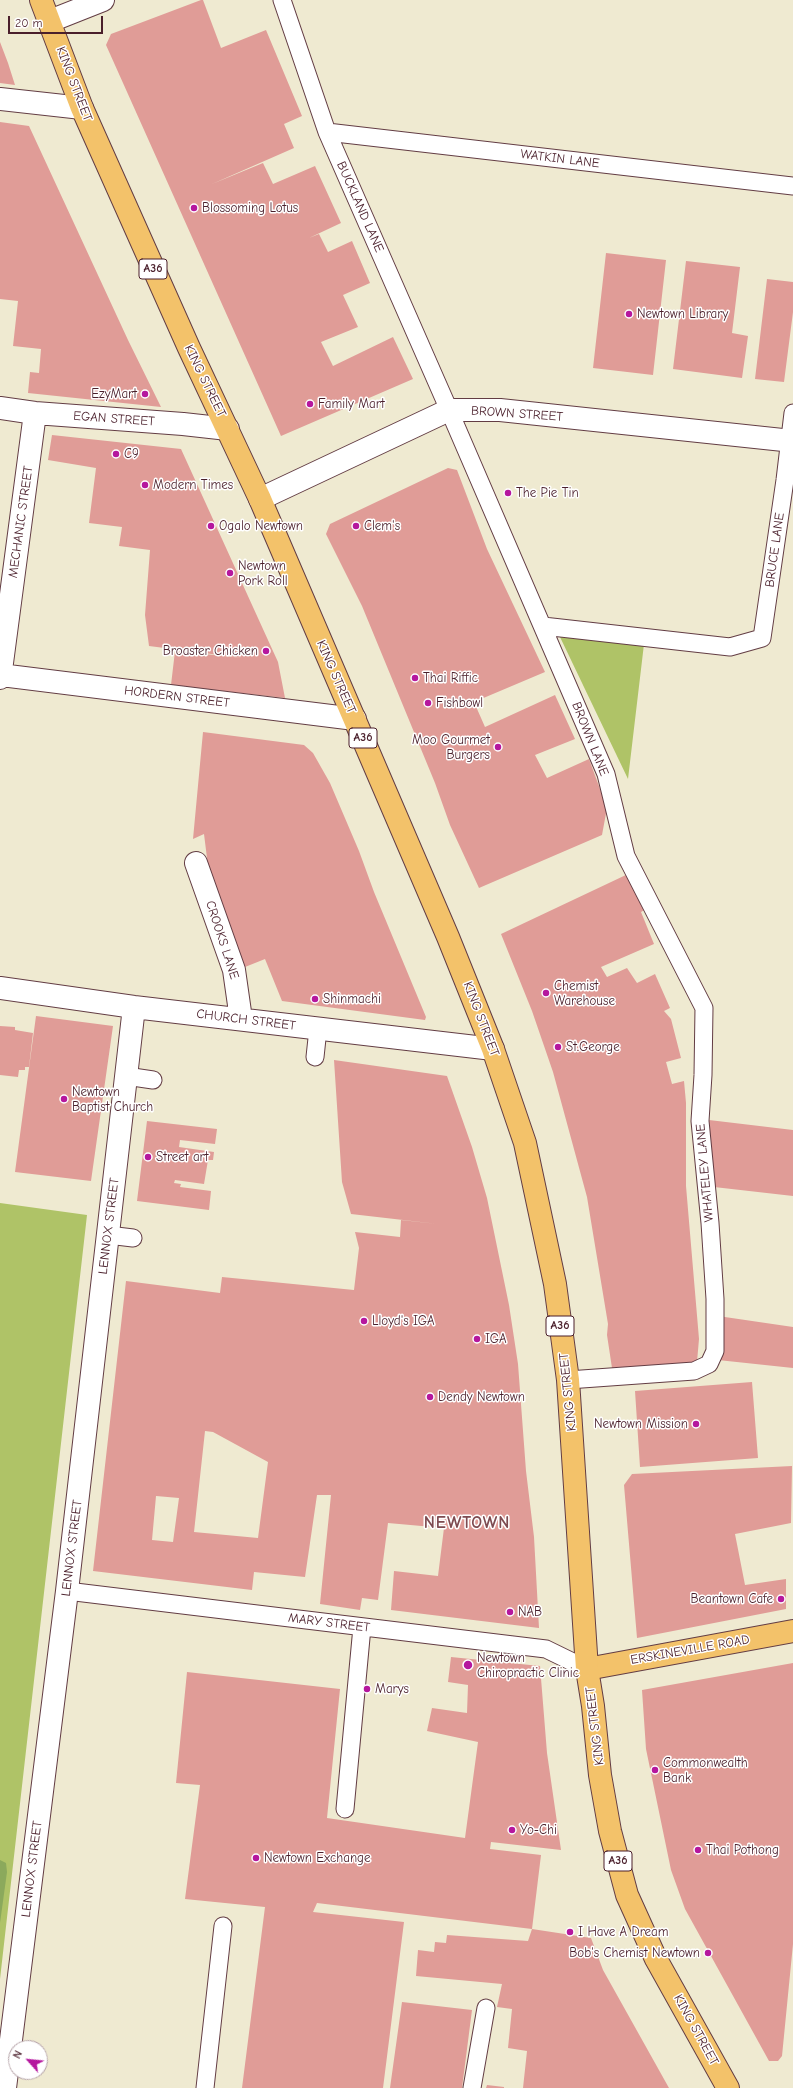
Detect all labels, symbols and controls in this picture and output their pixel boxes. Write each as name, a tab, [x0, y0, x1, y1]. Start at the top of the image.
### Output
scale bar	[10, 8, 105, 34]
text: 20 m	[15, 16, 43, 30]
street label: KING STREET	[53, 44, 95, 124]
street label: WATKIN LANE	[520, 146, 600, 172]
street label: BUCKLAND LANE	[333, 159, 387, 255]
place label: Blossoming Lotus	[202, 200, 298, 216]
marker: Blossoming Lotus	[189, 203, 199, 213]
road number: A36	[139, 259, 167, 279]
place label: Newtown Library	[637, 306, 728, 322]
marker: Newtown Library	[624, 309, 634, 319]
street label: KING STREET	[181, 342, 229, 420]
place label: EzyMart	[91, 386, 137, 402]
marker: EzyMart	[140, 389, 150, 399]
place label: Family Mart	[318, 396, 385, 412]
marker: Family Mart	[305, 399, 315, 409]
street label: BROWN STREET	[470, 403, 564, 425]
street label: EGAN STREET	[73, 408, 155, 430]
place label: C9	[124, 446, 139, 462]
marker: C9	[111, 449, 121, 459]
street label: MECHANIC STREET	[5, 465, 37, 579]
place label: Modern Times	[153, 477, 233, 493]
marker: Modern Times	[140, 480, 150, 490]
place label: The Pie Tin	[516, 485, 579, 501]
marker: The Pie Tin	[503, 488, 513, 498]
street label: BRUCE LANE	[762, 512, 788, 588]
place label: Ogalo Newtown	[219, 518, 303, 534]
place label: Clem's	[364, 518, 400, 534]
marker: Ogalo Newtown	[206, 521, 216, 531]
marker: Clem's	[351, 521, 361, 531]
place label: Newtown Pork Roll	[238, 558, 288, 589]
marker: Newtown Pork Roll	[225, 568, 235, 578]
street label: KING STREET	[313, 638, 359, 716]
place label: Broaster Chicken	[163, 643, 258, 659]
marker: Broaster Chicken	[261, 646, 271, 656]
place label: Thai Riffic	[423, 670, 478, 686]
marker: Thai Riffic	[410, 673, 420, 683]
street label: HORDERN STREET	[123, 683, 231, 711]
place label: Fishbowl	[436, 695, 483, 711]
marker: Fishbowl	[423, 698, 433, 708]
street label: BROWN LANE	[568, 700, 612, 778]
road number: A36	[349, 728, 377, 748]
place label: Moo Gourmet Burgers	[412, 732, 490, 763]
marker: Moo Gourmet Burgers	[493, 742, 503, 752]
street label: CROOKS LANE	[202, 899, 242, 981]
place label: Chemist Warehouse	[554, 978, 615, 1009]
street label: KING STREET	[460, 979, 502, 1059]
marker: Chemist Warehouse	[541, 988, 551, 998]
place label: Shinmachi	[323, 991, 381, 1007]
marker: Shinmachi	[310, 994, 320, 1004]
street label: CHURCH STREET	[195, 1006, 297, 1034]
place label: St.George	[566, 1039, 620, 1055]
marker: St.George	[553, 1042, 563, 1052]
place label: Newtown Baptist Church	[72, 1084, 153, 1115]
marker: Newtown Baptist Church	[59, 1094, 69, 1104]
street label: WHATELEY LANE	[693, 1123, 717, 1223]
place label: Street art	[156, 1149, 208, 1165]
marker: Street art	[143, 1152, 153, 1162]
street label: LENNOX STREET	[95, 1177, 123, 1275]
place label: Lloyd's IGA	[372, 1313, 435, 1329]
marker: Lloyd's IGA	[359, 1316, 369, 1326]
road number: A36	[546, 1316, 574, 1336]
place label: IGA	[485, 1331, 507, 1347]
marker: IGA	[472, 1334, 482, 1344]
street label: KING STREET	[556, 1352, 580, 1432]
place label: Dendy Newtown	[438, 1389, 525, 1405]
marker: Dendy Newtown	[425, 1392, 435, 1402]
place label: Newtown Mission	[594, 1416, 688, 1432]
marker: Newtown Mission	[691, 1419, 701, 1429]
street label: LENNOX STREET	[58, 1499, 86, 1597]
district label: NEWTOWN	[424, 1513, 510, 1533]
place label: Beantown Cafe	[691, 1591, 773, 1607]
marker: Beantown Cafe	[776, 1594, 786, 1604]
place label: NAB	[518, 1604, 542, 1620]
marker: NAB	[505, 1607, 515, 1617]
street label: MARY STREET	[287, 1610, 371, 1636]
street label: ERSKINEVILLE ROAD	[629, 1632, 751, 1668]
place label: Newtown Chiropractic Clinic	[477, 1650, 579, 1681]
marker: Newtown Chiropractic Clinic	[462, 1659, 474, 1671]
place label: Marys	[375, 1681, 409, 1697]
marker: Marys	[362, 1684, 372, 1694]
street label: KING STREET	[582, 1686, 608, 1766]
place label: Commonwealth Bank	[663, 1755, 748, 1786]
marker: Commonwealth Bank	[650, 1765, 660, 1775]
street label: LENNOX STREET	[18, 1820, 46, 1918]
place label: Yo-Chi	[520, 1822, 557, 1838]
marker: Yo-Chi	[507, 1825, 517, 1835]
place label: Thai Pothong	[706, 1842, 779, 1858]
marker: Thai Pothong	[693, 1845, 703, 1855]
place label: Newtown Exchange	[264, 1850, 371, 1866]
road number: A36	[604, 1851, 632, 1871]
marker: Newtown Exchange	[251, 1853, 261, 1863]
place label: I Have A Dream	[578, 1924, 669, 1940]
marker: I Have A Dream	[565, 1927, 575, 1937]
place label: Bob's Chemist Newtown	[569, 1945, 700, 1961]
marker: Bob's Chemist Newtown	[703, 1948, 713, 1958]
street label: KING STREET	[670, 1992, 722, 2068]
north arrow	[8, 2040, 48, 2080]
text: N	[10, 2049, 25, 2061]

